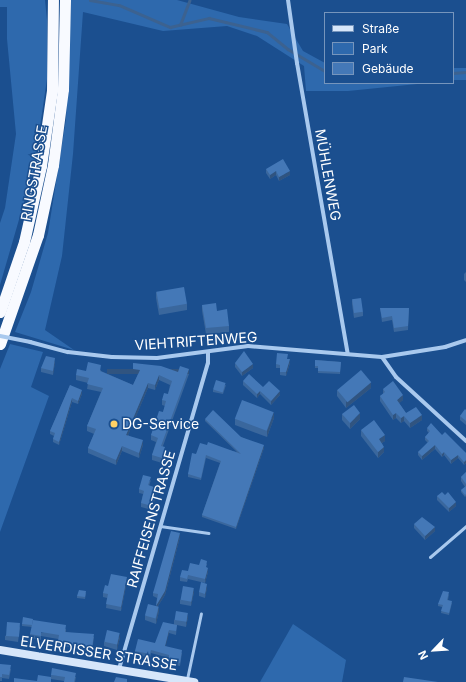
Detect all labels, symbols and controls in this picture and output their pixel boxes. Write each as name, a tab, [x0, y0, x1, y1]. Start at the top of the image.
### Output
legend	[324, 12, 454, 84]
text: Straße	[362, 21, 399, 36]
text: Park	[362, 41, 388, 56]
text: Gebäude	[362, 61, 414, 76]
street label: RINGSTRASSE	[17, 124, 51, 222]
street label: MÜHLENWEG	[312, 128, 344, 222]
street label: VIEHTRIFTENWEG	[134, 328, 258, 354]
place label: DG-Service	[122, 416, 199, 432]
marker: DG-Service	[109, 419, 119, 429]
street label: RAIFFEISENSTRASSE	[123, 448, 179, 590]
north arrow	[414, 630, 454, 670]
street label: ELVERDISSER STRASSE	[19, 632, 179, 674]
text: N	[415, 648, 431, 662]

